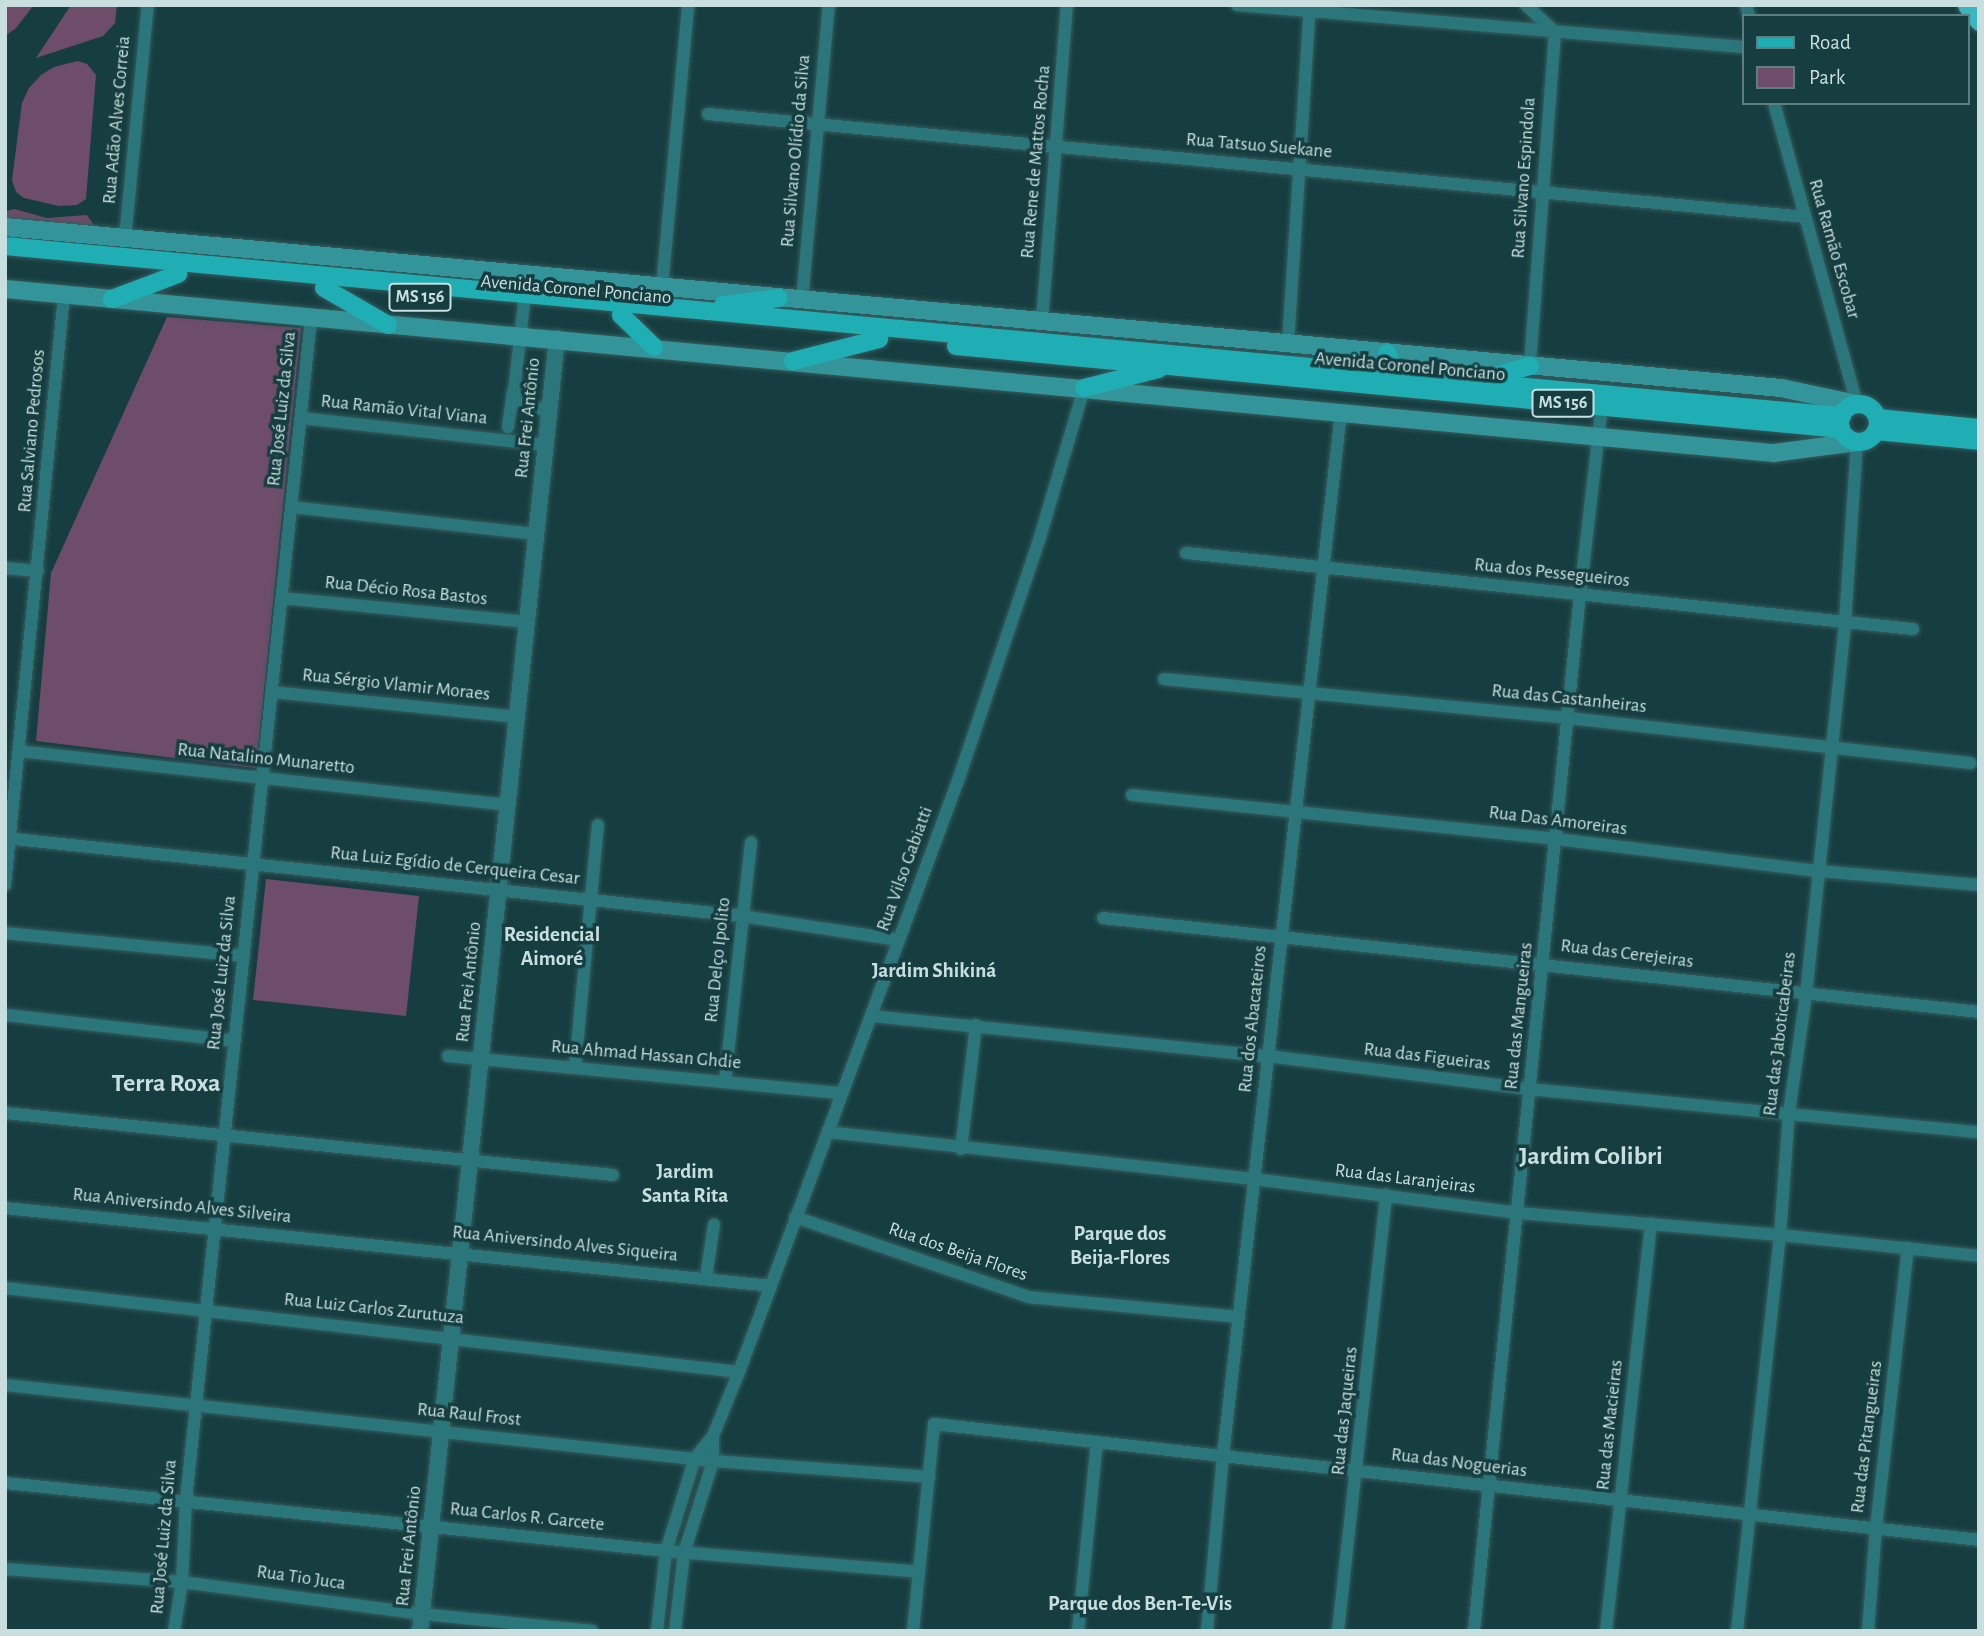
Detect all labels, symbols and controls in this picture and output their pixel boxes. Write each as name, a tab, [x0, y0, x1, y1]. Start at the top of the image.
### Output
legend	[1742, 14, 1970, 105]
text: Road	[1809, 32, 1851, 53]
street label: Rua Adão Alves Correia	[98, 35, 136, 205]
street label: Rua Silvano Olídio da Silva	[776, 54, 816, 248]
street label: Rua Rene de Mattos Rocha	[1016, 64, 1056, 260]
text: Park	[1809, 67, 1845, 88]
street label: Rua Silvano Espindola	[1507, 97, 1541, 259]
street label: Rua Tatsuo Suekane	[1185, 128, 1333, 164]
street label: Rua Ramão Escobar	[1803, 177, 1865, 321]
street label: Avenida Coronel Ponciano	[480, 270, 672, 310]
road number: MS 156	[388, 282, 452, 312]
street label: Rua José Luiz da Silva	[263, 331, 301, 487]
street label: Avenida Coronel Ponciano	[1314, 347, 1506, 387]
street label: Rua Salviano Pedrosos	[14, 348, 50, 514]
street label: Rua Frei Antônio	[510, 357, 546, 479]
road number: MS 156	[1532, 388, 1594, 418]
street label: Rua Ramão Vital Viana	[320, 390, 488, 430]
street label: Rua dos Pessegueiros	[1473, 553, 1631, 593]
street label: Rua Décio Rosa Bastos	[324, 571, 488, 611]
street label: Rua Sérgio Vlamir Moraes	[301, 664, 491, 706]
street label: Rua das Castanheiras	[1490, 680, 1648, 718]
street label: Rua Natalino Munaretto	[176, 738, 356, 780]
street label: Rua Das Amoreiras	[1487, 801, 1629, 841]
street label: Rua Vilso Gabiatti	[872, 803, 938, 935]
street label: Rua Luiz Egídio de Cerqueira Cesar	[329, 842, 581, 890]
street label: Rua José Luiz da Silva	[203, 895, 241, 1051]
street label: Rua Delço Ipolito	[700, 896, 736, 1024]
street label: Rua Frei Antônio	[451, 921, 487, 1043]
district label: Residencial Aimoré	[504, 922, 600, 972]
street label: Rua das Cerejeiras	[1559, 935, 1695, 973]
street label: Rua das Mangueiras	[1500, 941, 1538, 1091]
street label: Rua dos Abacateiros	[1234, 944, 1272, 1094]
street label: Rua das Jaboticabeiras	[1759, 951, 1801, 1117]
district label: Jardim Shikiná	[872, 958, 996, 984]
street label: Rua Ahmad Hassan Ghdie	[550, 1035, 742, 1075]
street label: Rua das Figueiras	[1362, 1038, 1492, 1076]
district label: Terra Roxa	[112, 1068, 220, 1100]
district label: Jardim Colibri	[1519, 1141, 1663, 1173]
district label: Jardim Santa Rita	[642, 1159, 728, 1209]
street label: Rua das Laranjeiras	[1333, 1159, 1477, 1199]
street label: Rua Aniversindo Alves Silveira	[72, 1183, 292, 1229]
street label: Rua dos Beija Flores	[886, 1218, 1030, 1286]
street label: Rua Aniversindo Alves Siqueira	[451, 1221, 679, 1267]
district label: Parque dos Beija-Flores	[1070, 1221, 1170, 1271]
street label: Rua Luiz Carlos Zurutuza	[283, 1288, 465, 1330]
street label: Rua das Jaqueiras	[1327, 1346, 1363, 1476]
street label: Rua das Macieiras	[1592, 1359, 1628, 1491]
street label: Rua das Pitangueiras	[1846, 1359, 1888, 1515]
street label: Rua Raul Frost	[416, 1398, 522, 1432]
street label: Rua das Noguerias	[1390, 1443, 1528, 1483]
street label: Rua José Luiz da Silva	[146, 1459, 182, 1615]
street label: Rua Frei Antônio	[391, 1485, 427, 1607]
street label: Rua Carlos R. Garcete	[449, 1498, 605, 1536]
street label: Rua Tio Juca	[255, 1560, 347, 1596]
district label: Parque dos Ben-Te-Vis	[1048, 1591, 1232, 1617]

